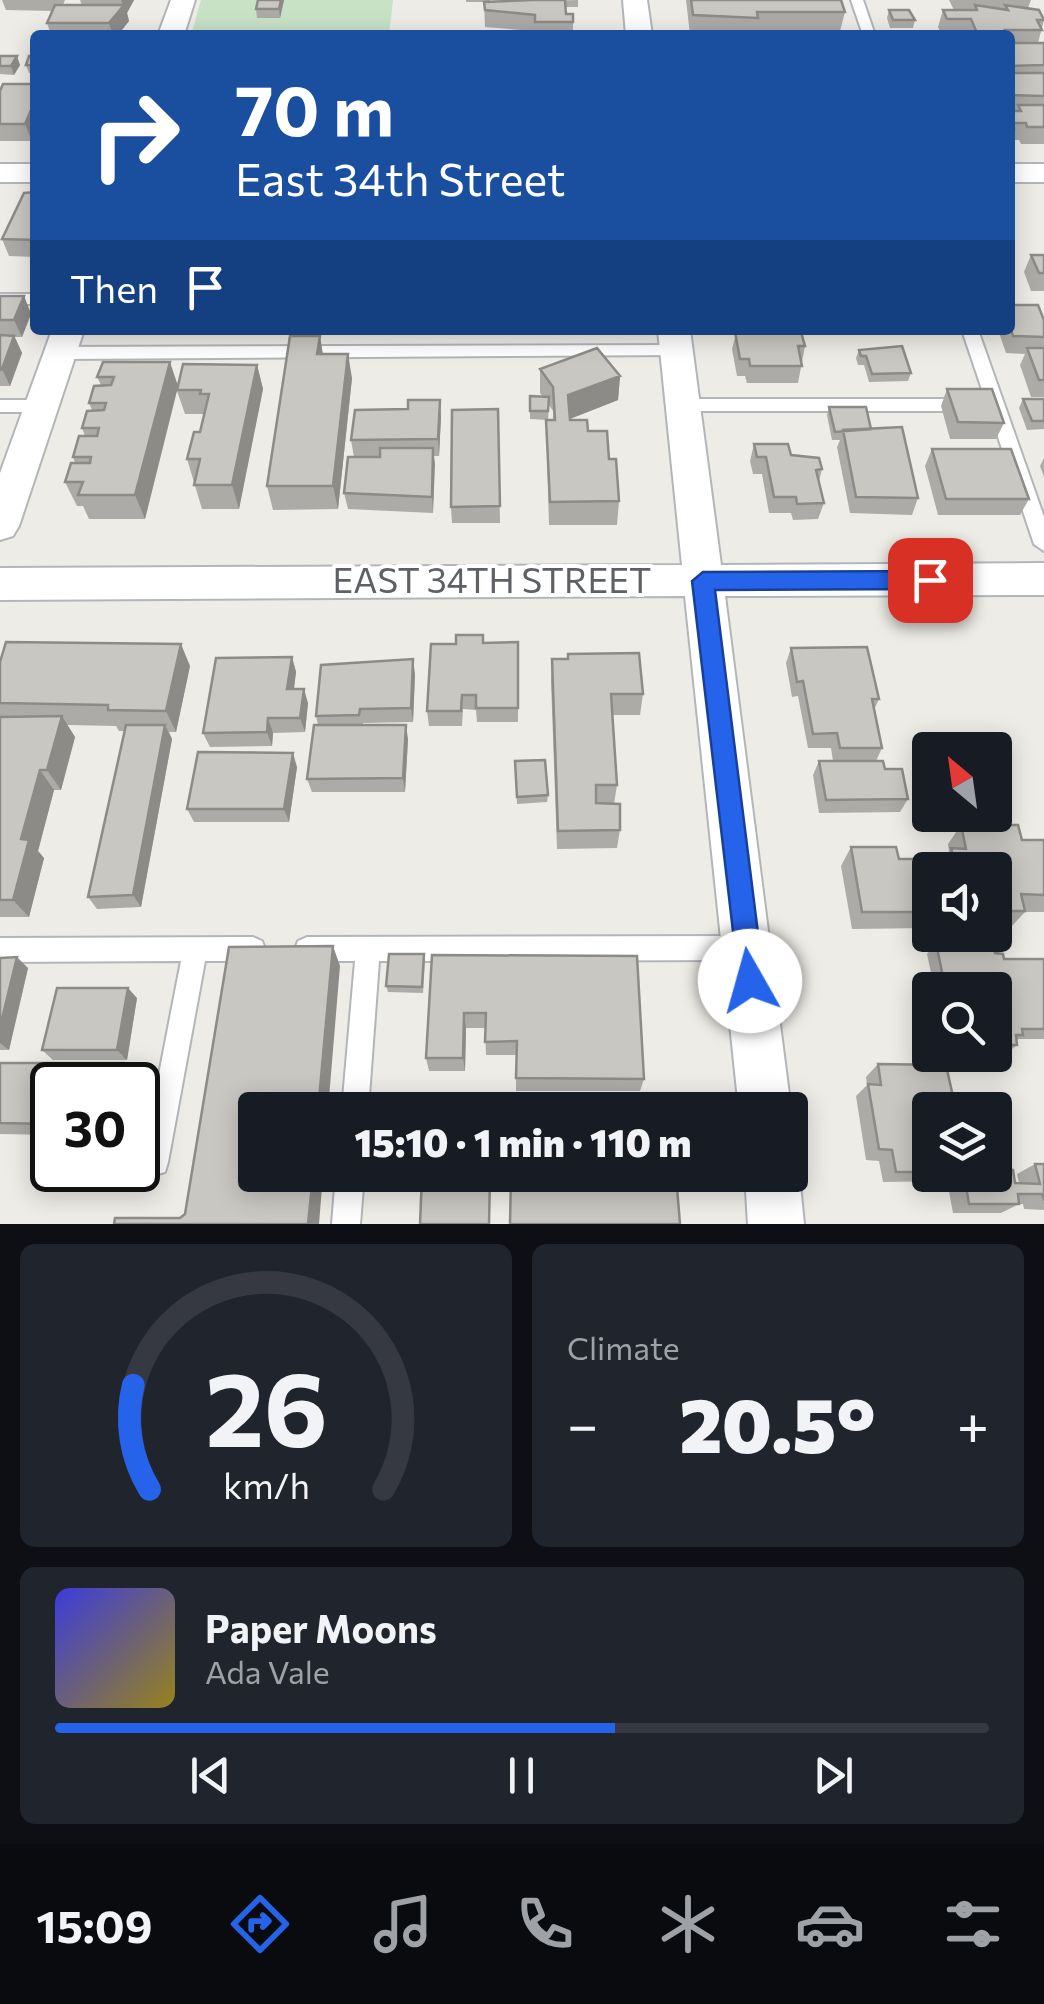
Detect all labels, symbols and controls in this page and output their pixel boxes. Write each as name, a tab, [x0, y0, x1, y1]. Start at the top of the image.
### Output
text: 70 m	[235, 65, 394, 150]
icon: right	[70, 70, 200, 200]
text: East 34th Street	[235, 150, 565, 205]
icon: arrive	[178, 260, 233, 315]
text: Then	[70, 264, 158, 311]
pin	[888, 538, 973, 623]
icon: arrive	[903, 553, 958, 608]
street label: EAST 34TH STREET	[333, 557, 651, 600]
north arrow	[912, 732, 1012, 832]
map controls	[912, 732, 1012, 1192]
button: sound	[912, 852, 1012, 952]
position arrow	[698, 929, 802, 1033]
button: search	[912, 972, 1012, 1072]
speed limit sign: 30	[30, 1062, 160, 1192]
button: layers	[912, 1092, 1012, 1192]
text: 15:10 · 1 min · 110 m	[355, 1118, 691, 1165]
text: Climate	[567, 1327, 680, 1367]
text: 26	[205, 1341, 327, 1468]
text: 20.5°	[679, 1377, 876, 1468]
text: −	[567, 1389, 598, 1456]
text: +	[957, 1389, 989, 1456]
text: km/h	[223, 1463, 309, 1506]
text: Paper Moons	[205, 1604, 437, 1651]
text: Ada Vale	[205, 1651, 330, 1691]
icon: previous	[183, 1748, 238, 1803]
icon: pause	[494, 1748, 549, 1803]
icon: next	[806, 1748, 861, 1803]
icon: directions	[225, 1889, 295, 1959]
icon: music	[368, 1889, 438, 1959]
icon: phone	[510, 1889, 580, 1959]
icon: climate	[653, 1889, 723, 1959]
icon: car	[795, 1889, 865, 1959]
icon: filters	[938, 1889, 1008, 1959]
text: 15:09	[36, 1897, 152, 1952]

